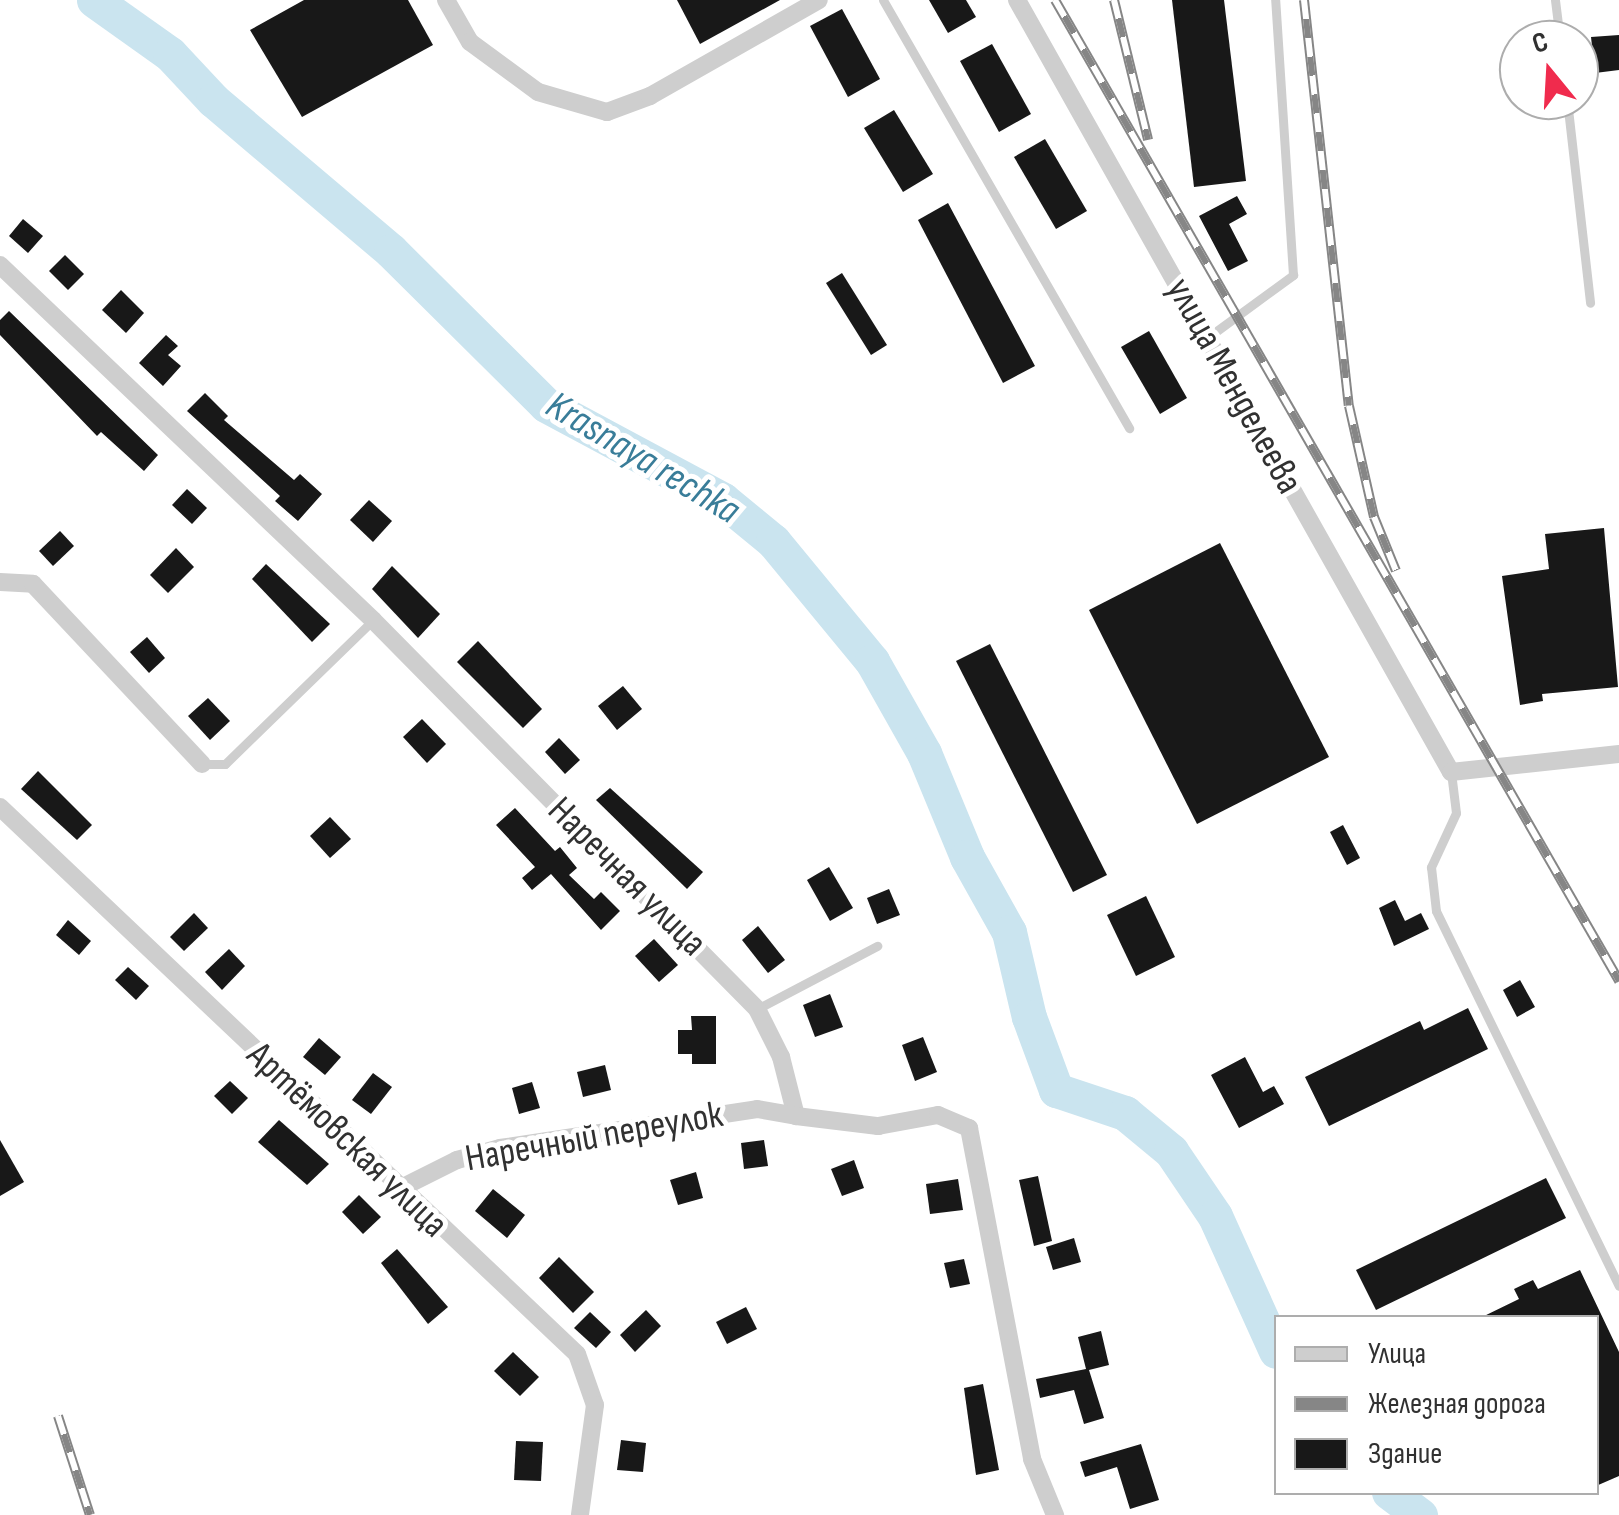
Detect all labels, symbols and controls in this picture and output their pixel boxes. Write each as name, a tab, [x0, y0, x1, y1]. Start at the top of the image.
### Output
north arrow	[1499, 20, 1599, 120]
text: С	[1528, 25, 1552, 61]
street label: улица Менделеева	[1156, 270, 1312, 502]
water label: Krasnaya rechka	[537, 381, 749, 535]
street label: Наречная улица	[538, 788, 716, 966]
street label: Артёмовская улица	[237, 1033, 457, 1247]
street label: Наречный переулок	[462, 1092, 726, 1182]
legend	[1274, 1315, 1599, 1495]
text: Улица	[1368, 1336, 1426, 1372]
text: Железная дорога	[1368, 1386, 1546, 1422]
text: Здание	[1368, 1436, 1442, 1472]

